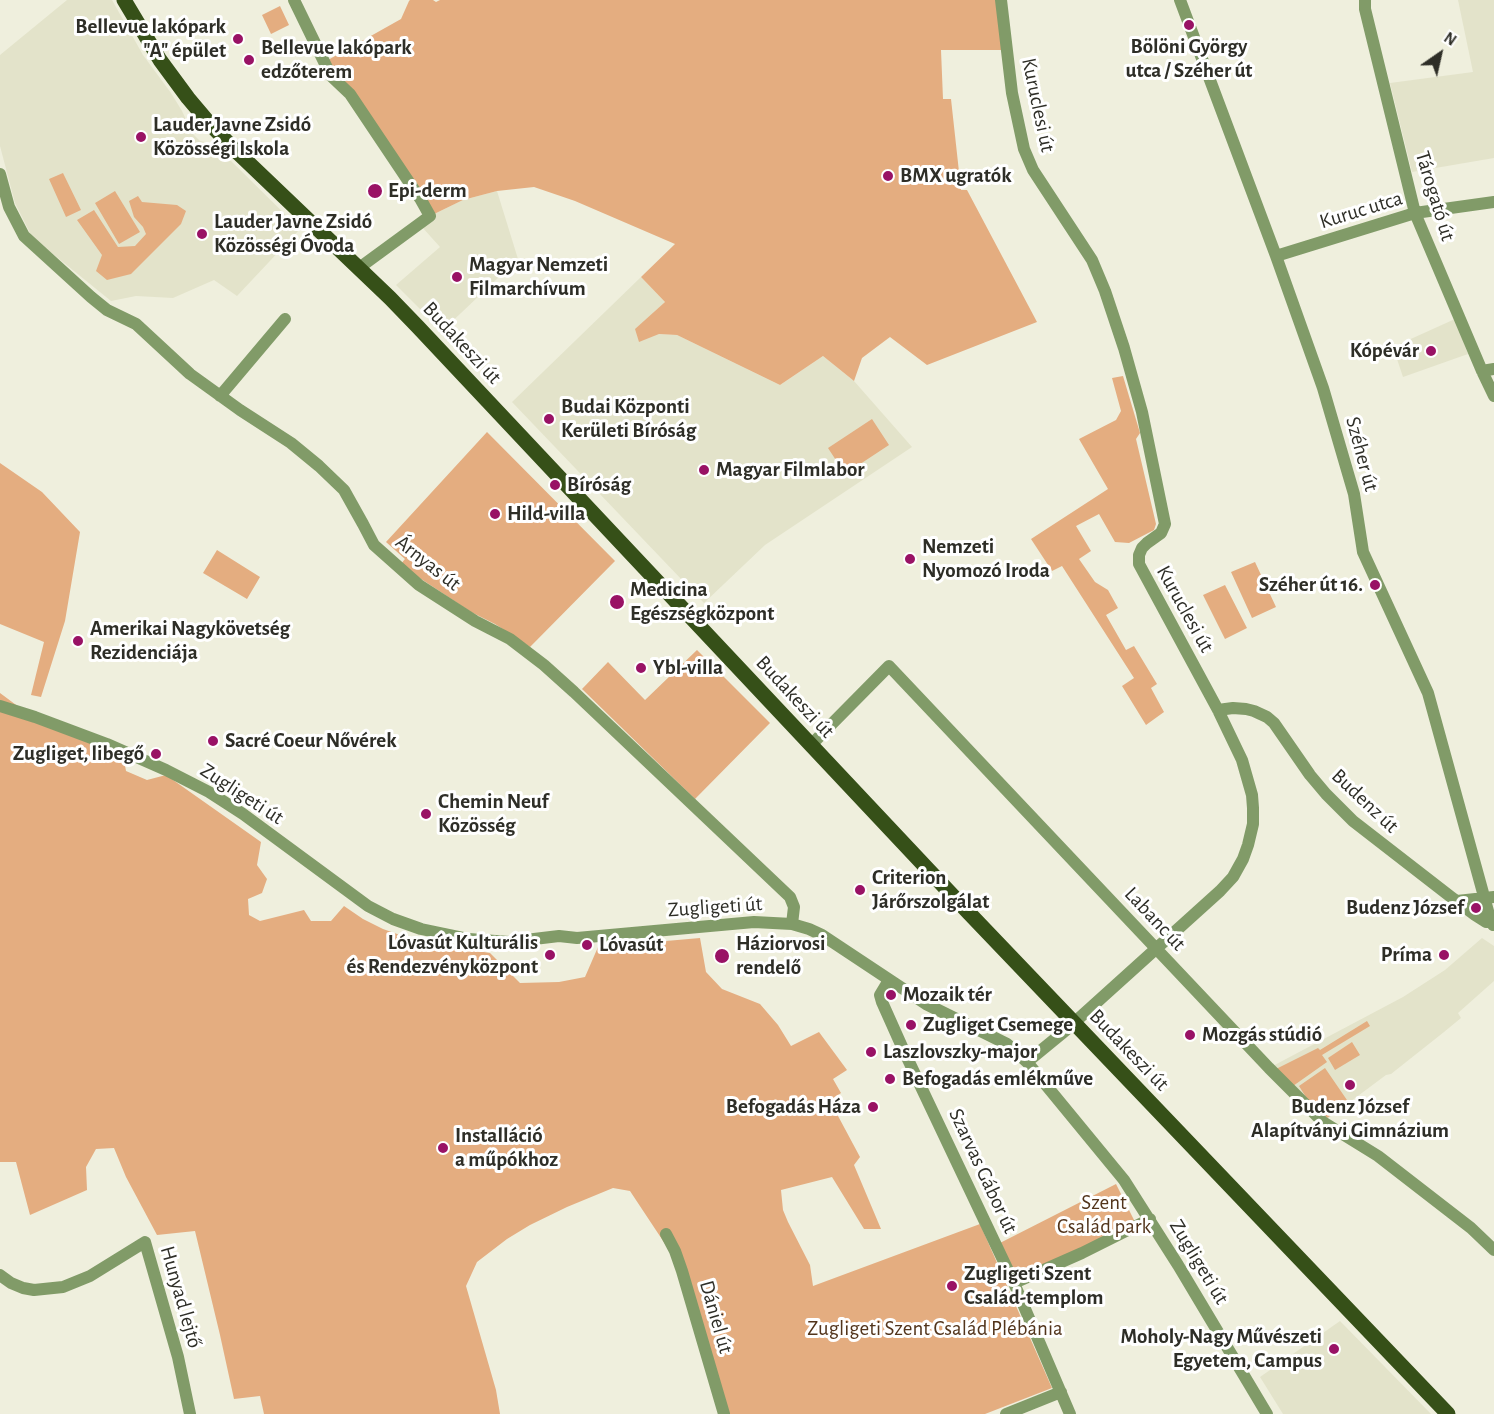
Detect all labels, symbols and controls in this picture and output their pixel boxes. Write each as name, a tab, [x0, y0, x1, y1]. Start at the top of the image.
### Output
place label: Bellevue lakópark "A" épület	[75, 14, 226, 64]
marker: Bölöni György utca / Széher út	[1182, 18, 1196, 32]
north arrow	[1410, 24, 1470, 84]
text: N	[1441, 29, 1459, 49]
marker: Bellevue lakópark "A" épület	[231, 32, 245, 46]
place label: Bölöni György utca / Széher út	[1126, 34, 1252, 84]
place label: Bellevue lakópark edzőterem	[261, 35, 412, 85]
marker: Bellevue lakópark edzőterem	[242, 53, 256, 67]
street label: Kuruclesi út	[1016, 56, 1060, 154]
place label: Lauder Javne Zsidó Közösségi Iskola	[153, 112, 311, 162]
marker: Lauder Javne Zsidó Közösségi Iskola	[134, 130, 148, 144]
street label: Tárogató út	[1409, 148, 1461, 244]
place label: BMX ugratók	[900, 163, 1012, 189]
marker: BMX ugratók	[881, 169, 895, 183]
place label: Epi-derm	[388, 178, 467, 204]
marker: Epi-derm	[366, 182, 384, 200]
street label: Kuruc utca	[1316, 185, 1406, 235]
place label: Lauder Javne Zsidó Közösségi Óvoda	[214, 209, 372, 259]
marker: Lauder Javne Zsidó Közösségi Óvoda	[195, 227, 209, 241]
place label: Magyar Nemzeti Filmarchívum	[469, 252, 608, 302]
marker: Magyar Nemzeti Filmarchívum	[450, 270, 464, 284]
street label: Budakeszi út	[417, 296, 507, 390]
place label: Kópévár	[1350, 338, 1419, 364]
marker: Kópévár	[1424, 344, 1438, 358]
place label: Budai Központi Kerületi Bíróság	[561, 394, 696, 444]
marker: Budai Központi Kerületi Bíróság	[542, 412, 556, 426]
street label: Széher út	[1340, 414, 1384, 494]
place label: Magyar Filmlabor	[716, 457, 865, 483]
marker: Magyar Filmlabor	[697, 463, 711, 477]
place label: Bíróság	[567, 472, 631, 498]
marker: Bíróság	[548, 478, 562, 492]
place label: Hild-villa	[507, 501, 585, 527]
marker: Hild-villa	[488, 507, 502, 521]
street label: Árnyas út	[390, 530, 466, 596]
place label: Nemzeti Nyomozó Iroda	[922, 534, 1050, 584]
marker: Nemzeti Nyomozó Iroda	[903, 552, 917, 566]
street label: Kuruclesi út	[1151, 561, 1219, 657]
place label: Széher út 16.	[1259, 572, 1363, 598]
place label: Medicina Egészségközpont	[630, 577, 774, 627]
marker: Széher út 16.	[1368, 578, 1382, 592]
marker: Medicina Egészségközpont	[608, 593, 626, 611]
place label: Amerikai Nagykövetség Rezidenciája	[90, 616, 290, 666]
marker: Amerikai Nagykövetség Rezidenciája	[71, 634, 85, 648]
street label: Budakeszi út	[750, 650, 840, 744]
place label: Ybl-villa	[653, 655, 723, 681]
marker: Ybl-villa	[634, 661, 648, 675]
place label: Sacré Coeur Nővérek	[225, 728, 397, 754]
marker: Sacré Coeur Nővérek	[206, 734, 220, 748]
place label: Zugliget, libegő	[13, 741, 144, 767]
marker: Zugliget, libegő	[149, 747, 163, 761]
street label: Zugligeti út	[196, 758, 288, 830]
street label: Budenz út	[1326, 764, 1404, 838]
place label: Chemin Neuf Közösség	[438, 789, 549, 839]
marker: Chemin Neuf Közösség	[419, 807, 433, 821]
place label: Criterion Járőrszolgálat	[872, 865, 989, 915]
street label: Labanc út	[1119, 882, 1191, 956]
marker: Criterion Járőrszolgálat	[853, 883, 867, 897]
street label: Zugligeti út	[667, 891, 763, 923]
place label: Budenz József	[1346, 895, 1464, 921]
marker: Budenz József	[1469, 901, 1483, 915]
place label: Lóvasút Kulturális és Rendezvényközpont	[347, 930, 538, 980]
place label: Háziorvosi rendelő	[736, 931, 825, 981]
place label: Lóvasút	[599, 932, 663, 958]
marker: Lóvasút	[580, 938, 594, 952]
place label: Príma	[1381, 942, 1432, 968]
marker: Háziorvosi rendelő	[713, 947, 731, 965]
marker: Lóvasút Kulturális és Rendezvényközpont	[543, 948, 557, 962]
marker: Príma	[1437, 948, 1451, 962]
place label: Mozaik tér	[903, 982, 992, 1008]
marker: Mozaik tér	[884, 988, 898, 1002]
street label: Budakeszi út	[1084, 1004, 1174, 1096]
place label: Zugliget Csemege	[923, 1012, 1073, 1038]
marker: Zugliget Csemege	[904, 1018, 918, 1032]
place label: Mozgás stúdió	[1202, 1022, 1322, 1048]
marker: Mozgás stúdió	[1183, 1028, 1197, 1042]
place label: Laszlovszky-major	[883, 1039, 1037, 1065]
marker: Laszlovszky-major	[864, 1045, 878, 1059]
place label: Befogadás emlékműve	[902, 1066, 1093, 1092]
marker: Befogadás emlékműve	[883, 1072, 897, 1086]
marker: Budenz József Alapítványi Gimnázium	[1343, 1078, 1357, 1092]
place label: Befogadás Háza	[726, 1094, 861, 1120]
place label: Budenz József Alapítványi Gimnázium	[1251, 1094, 1449, 1144]
marker: Befogadás Háza	[866, 1100, 880, 1114]
street label: Szarvas Gábor út	[943, 1104, 1023, 1238]
place label: Installáció a műpókhoz	[455, 1123, 558, 1173]
marker: Installáció a műpókhoz	[436, 1141, 450, 1155]
park label: Szent Család park	[1057, 1190, 1151, 1240]
street label: Zugligeti út	[1164, 1215, 1234, 1309]
street label: Hunyad lejtő	[154, 1243, 208, 1351]
place label: Zugligeti Szent Család-templom	[964, 1261, 1103, 1311]
street label: Dániel út	[694, 1278, 738, 1356]
marker: Zugligeti Szent Család-templom	[945, 1279, 959, 1293]
park label: Zugligeti Szent Család Plébánia	[807, 1316, 1063, 1342]
place label: Moholy-Nagy Művészeti Egyetem, Campus	[1120, 1324, 1322, 1374]
marker: Moholy-Nagy Művészeti Egyetem, Campus	[1327, 1342, 1341, 1356]

